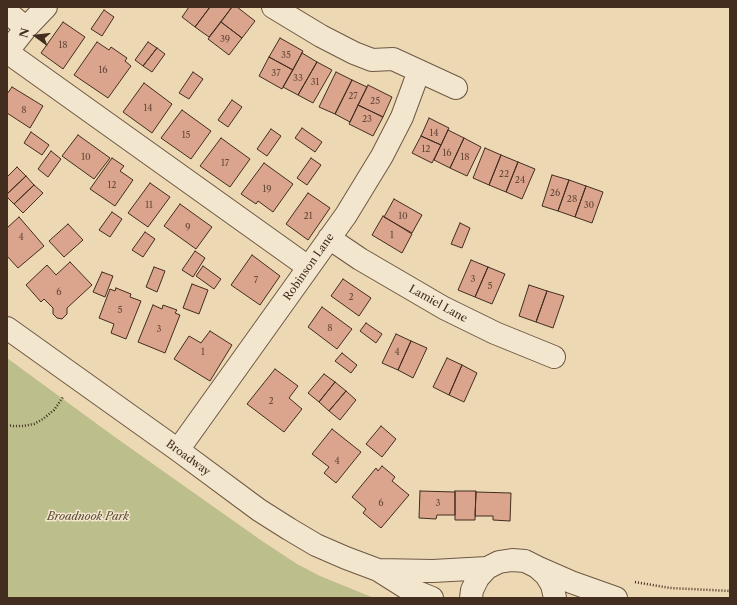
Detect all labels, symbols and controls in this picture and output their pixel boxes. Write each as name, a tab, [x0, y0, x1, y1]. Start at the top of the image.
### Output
north arrow	[16, 16, 56, 56]
text: N	[16, 26, 32, 39]
house number: 39	[220, 34, 230, 44]
house number: 18	[58, 40, 68, 50]
house number: 35	[281, 50, 291, 60]
house number: 16	[98, 65, 108, 75]
house number: 37	[271, 68, 281, 78]
house number: 33	[293, 73, 303, 83]
house number: 31	[311, 77, 319, 87]
house number: 27	[348, 91, 358, 101]
house number: 25	[370, 96, 380, 106]
house number: 14	[144, 103, 152, 113]
house number: 8	[21, 105, 27, 115]
house number: 23	[362, 114, 372, 124]
house number: 14	[430, 128, 438, 138]
house number: 15	[182, 130, 190, 140]
house number: 12	[422, 144, 430, 154]
house number: 16	[442, 148, 452, 158]
house number: 10	[81, 152, 91, 162]
house number: 18	[460, 152, 470, 162]
house number: 17	[221, 158, 229, 168]
house number: 22	[499, 169, 509, 179]
house number: 24	[515, 175, 525, 185]
house number: 12	[108, 180, 116, 190]
house number: 19	[262, 184, 272, 194]
house number: 26	[550, 188, 560, 198]
house number: 28	[567, 194, 577, 204]
house number: 11	[145, 200, 153, 210]
house number: 30	[584, 200, 594, 210]
house number: 21	[304, 211, 312, 221]
house number: 10	[398, 211, 408, 221]
house number: 9	[185, 222, 191, 232]
house number: 1	[390, 230, 394, 240]
street label: Robinson Lane	[281, 231, 337, 303]
house number: 4	[18, 232, 24, 242]
house number: 3	[471, 274, 475, 284]
house number: 7	[254, 275, 258, 285]
house number: 5	[488, 281, 492, 291]
street label: Lamiel Lane	[406, 282, 470, 326]
house number: 6	[56, 287, 62, 297]
house number: 2	[348, 292, 354, 302]
house number: 5	[118, 305, 122, 315]
house number: 8	[327, 323, 333, 333]
house number: 3	[157, 324, 161, 334]
house number: 1	[201, 347, 205, 357]
house number: 4	[394, 347, 400, 357]
house number: 2	[268, 396, 274, 406]
street label: Broadway	[163, 437, 213, 479]
house number: 4	[334, 456, 340, 466]
house number: 6	[378, 498, 384, 508]
house number: 3	[436, 498, 440, 508]
park label: Broadnook Park	[47, 510, 129, 524]

